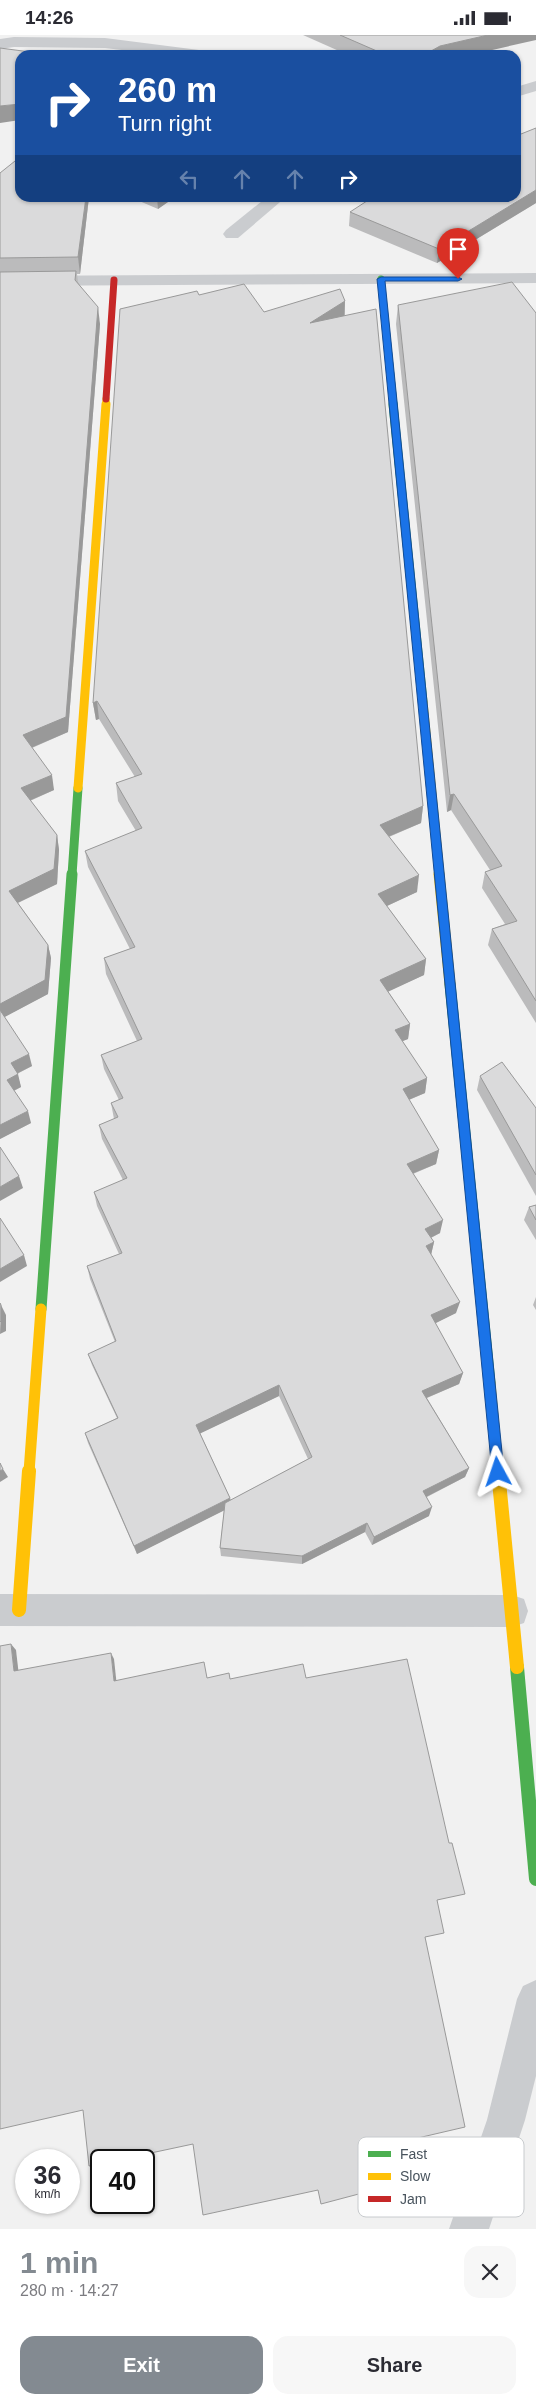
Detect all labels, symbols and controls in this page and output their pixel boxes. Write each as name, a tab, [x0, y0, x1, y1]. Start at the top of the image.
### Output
text: 14:26	[25, 7, 74, 28]
icon: right	[35, 70, 100, 135]
text: 260 m	[118, 70, 217, 109]
text: Turn right	[118, 111, 211, 136]
icon: left	[175, 165, 203, 193]
icon: ahead	[228, 165, 256, 193]
icon: ahead	[281, 165, 309, 193]
icon: right	[334, 165, 362, 193]
pin	[437, 228, 479, 279]
icon: arrive	[444, 235, 472, 263]
position arrow	[471, 1445, 523, 1497]
legend	[358, 2137, 524, 2217]
text: Fast	[400, 2146, 427, 2162]
speed limit sign: 40	[90, 2149, 155, 2214]
text: 36	[34, 2161, 61, 2189]
text: Slow	[400, 2168, 431, 2184]
text: km/h	[34, 2187, 61, 2201]
text: Jam	[400, 2191, 426, 2207]
text: 1 min	[20, 2246, 98, 2279]
button: close	[464, 2246, 516, 2298]
text: 280 m · 14:27	[20, 2282, 119, 2299]
button: Exit	[20, 2336, 263, 2394]
button: Share	[273, 2336, 516, 2394]

